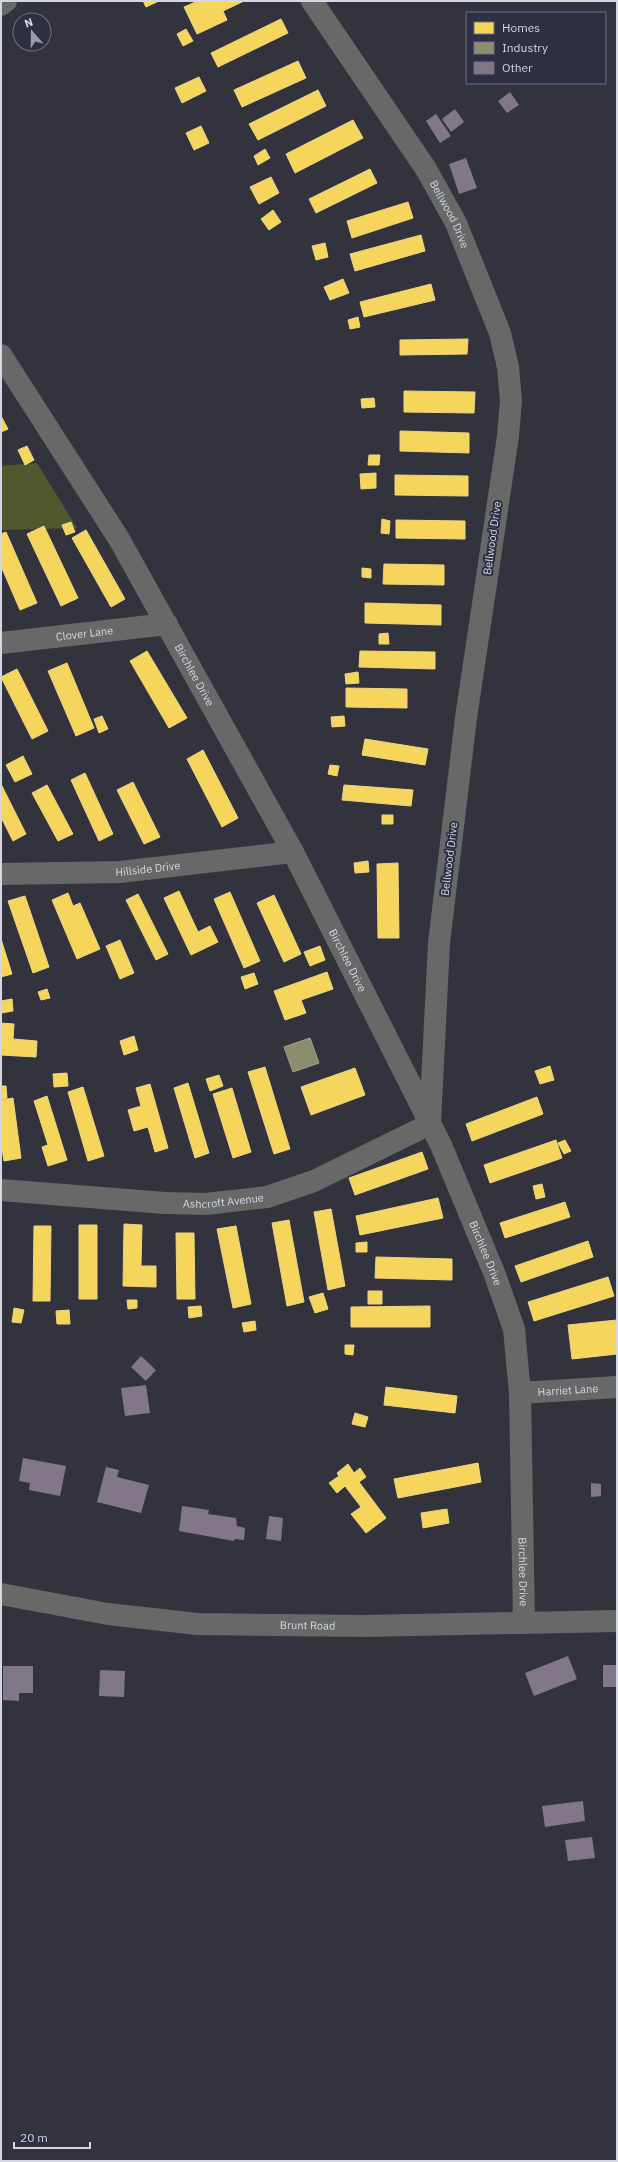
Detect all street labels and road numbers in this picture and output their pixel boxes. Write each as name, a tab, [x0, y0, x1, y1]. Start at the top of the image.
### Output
street label: Bellwood Drive	[427, 178, 472, 250]
street label: Bellwood Drive	[480, 500, 504, 576]
street label: Clover Lane	[55, 623, 114, 644]
street label: Birchlee Drive	[172, 641, 217, 708]
street label: Bellwood Drive	[438, 821, 460, 897]
street label: Hillside Drive	[115, 858, 181, 879]
street label: Birchlee Drive	[326, 926, 369, 994]
street label: Ashcroft Avenue	[183, 1190, 264, 1211]
street label: Birchlee Drive	[466, 1219, 505, 1287]
street label: Harriet Lane	[537, 1381, 599, 1399]
street label: Birchlee Drive	[516, 1537, 531, 1606]
street label: Brunt Road	[280, 1618, 335, 1633]

